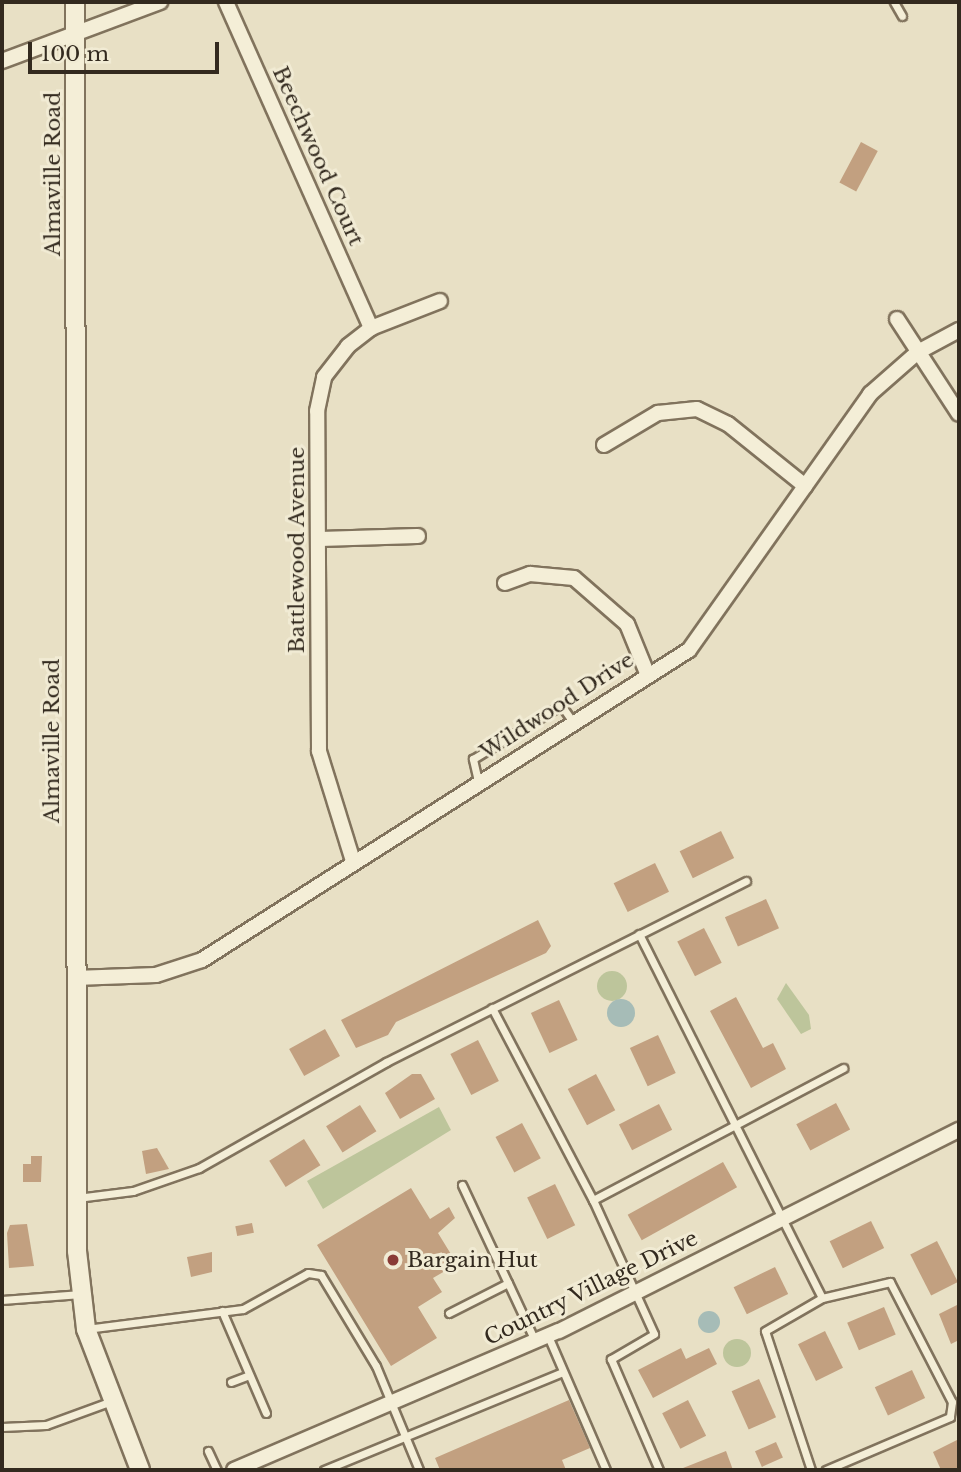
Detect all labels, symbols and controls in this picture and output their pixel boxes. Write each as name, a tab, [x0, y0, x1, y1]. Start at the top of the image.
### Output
scale bar	[32, 28, 222, 72]
text: 100 m	[41, 41, 109, 67]
street label: Beechwood Court	[267, 63, 369, 249]
street label: Almaville Road	[40, 92, 66, 256]
street label: Battlewood Avenue	[284, 446, 310, 654]
street label: Wildwood Drive	[476, 647, 638, 765]
street label: Almaville Road	[39, 659, 65, 823]
street label: Country Village Drive	[480, 1225, 702, 1351]
place label: Bargain Hut	[407, 1247, 538, 1273]
marker: Bargain Hut	[385, 1252, 401, 1268]

